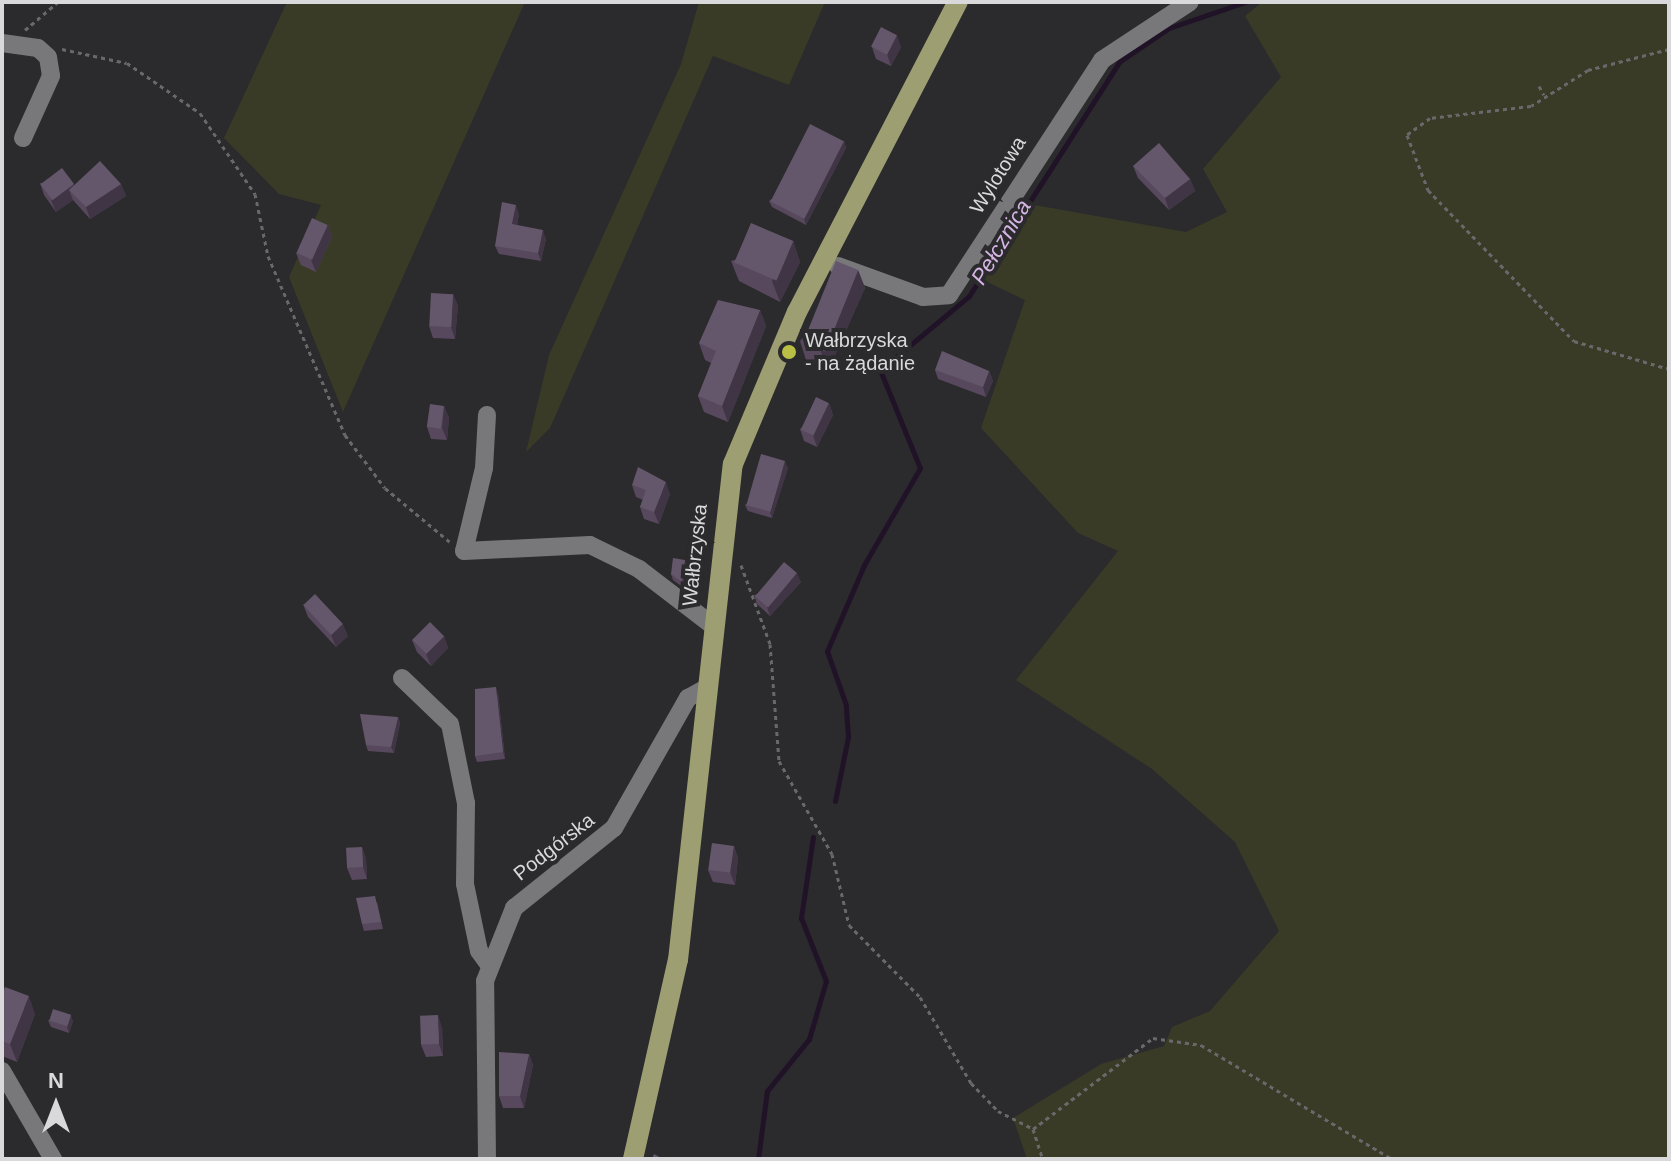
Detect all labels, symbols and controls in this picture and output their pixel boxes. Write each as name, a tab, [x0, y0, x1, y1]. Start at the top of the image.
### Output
street label: Wylotowa	[965, 132, 1031, 218]
water label: Pełcznica	[965, 195, 1037, 289]
place label: Wałbrzyska - na żądanie	[805, 328, 915, 375]
marker: Wałbrzyska - na żądanie	[780, 343, 798, 361]
street label: Wałbrzyska	[678, 503, 712, 607]
street label: Podgórska	[509, 808, 599, 886]
north arrow	[16, 1065, 96, 1145]
text: N	[48, 1068, 64, 1093]

